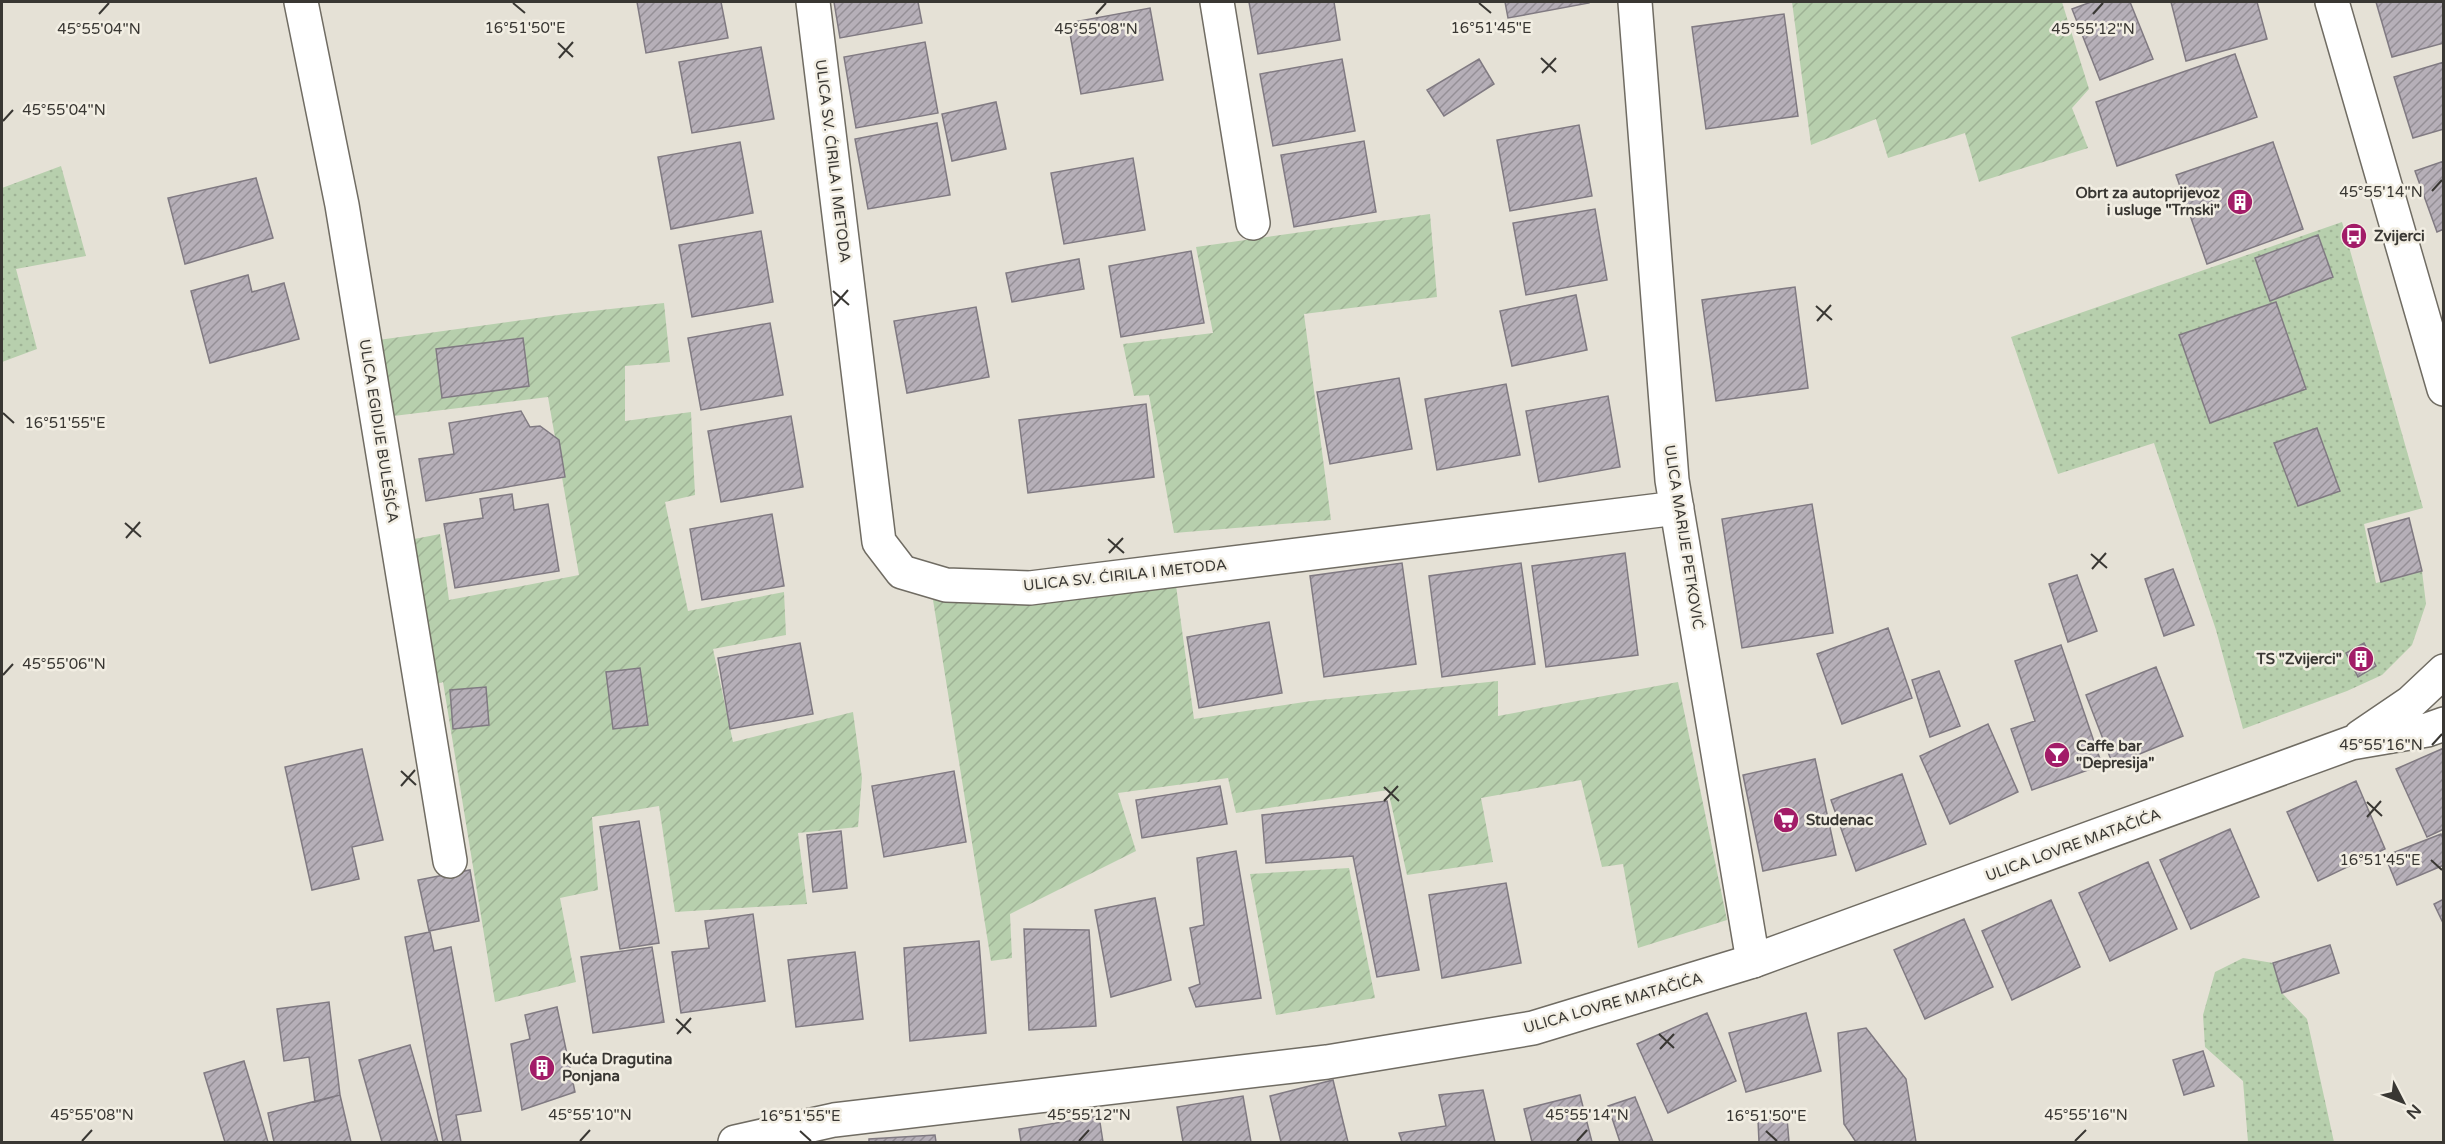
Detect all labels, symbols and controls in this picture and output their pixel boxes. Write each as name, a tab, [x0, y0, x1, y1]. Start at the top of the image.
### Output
text: 16°51'50"E	[484, 19, 566, 37]
text: 16°51'45"E	[1450, 19, 1532, 37]
text: 45°55'04"N	[57, 20, 141, 38]
text: 45°55'08"N	[1054, 20, 1138, 38]
text: 45°55'12"N	[2051, 20, 2135, 38]
street label: ULICA SV. ĆIRILA I METODA	[812, 58, 854, 264]
text: 45°55'04"N	[22, 101, 106, 119]
text: 45°55'14"N	[2339, 183, 2423, 201]
place label: Obrt za autoprijevoz i usluge "Trnski"	[2075, 184, 2221, 220]
building icon: Obrt za autoprijevoz i usluge "Trnski"	[2225, 187, 2255, 217]
bus stop icon: Zvijerci	[2339, 221, 2369, 251]
place label: Zvijerci	[2374, 227, 2425, 246]
street label: ULICA EGIDIJE BULEŠIĆA	[356, 338, 402, 524]
text: 16°51'55"E	[24, 414, 106, 432]
street label: ULICA MARIJE PETKOVIĆ	[1661, 444, 1707, 630]
street label: ULICA SV. ĆIRILA I METODA	[1022, 555, 1228, 595]
building icon: TS "Zvijerci"	[2346, 644, 2376, 674]
place label: TS "Zvijerci"	[2256, 650, 2342, 669]
text: 45°55'06"N	[22, 655, 106, 673]
text: 45°55'16"N	[2339, 736, 2423, 754]
place label: Caffe bar "Depresija"	[2076, 737, 2154, 773]
bar icon: Caffe bar "Depresija"	[2042, 740, 2072, 770]
supermarket icon: Studenac	[1771, 805, 1801, 835]
street label: ULICA LOVRE MATAČIĆA	[1983, 805, 2163, 885]
place label: Studenac	[1806, 811, 1873, 829]
text: 16°51'45"E	[2339, 851, 2421, 869]
street label: ULICA LOVRE MATAČIĆA	[1521, 969, 1705, 1037]
place label: Kuća Dragutina Ponjana	[562, 1050, 672, 1086]
building icon: Kuća Dragutina Ponjana	[527, 1053, 557, 1083]
north arrow	[2373, 1072, 2433, 1132]
text: N	[2402, 1100, 2425, 1123]
text: 45°55'08"N	[50, 1106, 134, 1124]
text: 45°55'10"N	[548, 1106, 632, 1124]
text: 45°55'12"N	[1047, 1106, 1131, 1124]
text: 45°55'14"N	[1545, 1106, 1629, 1124]
text: 45°55'16"N	[2044, 1106, 2128, 1124]
text: 16°51'55"E	[759, 1107, 841, 1125]
text: 16°51'50"E	[1725, 1107, 1807, 1125]

